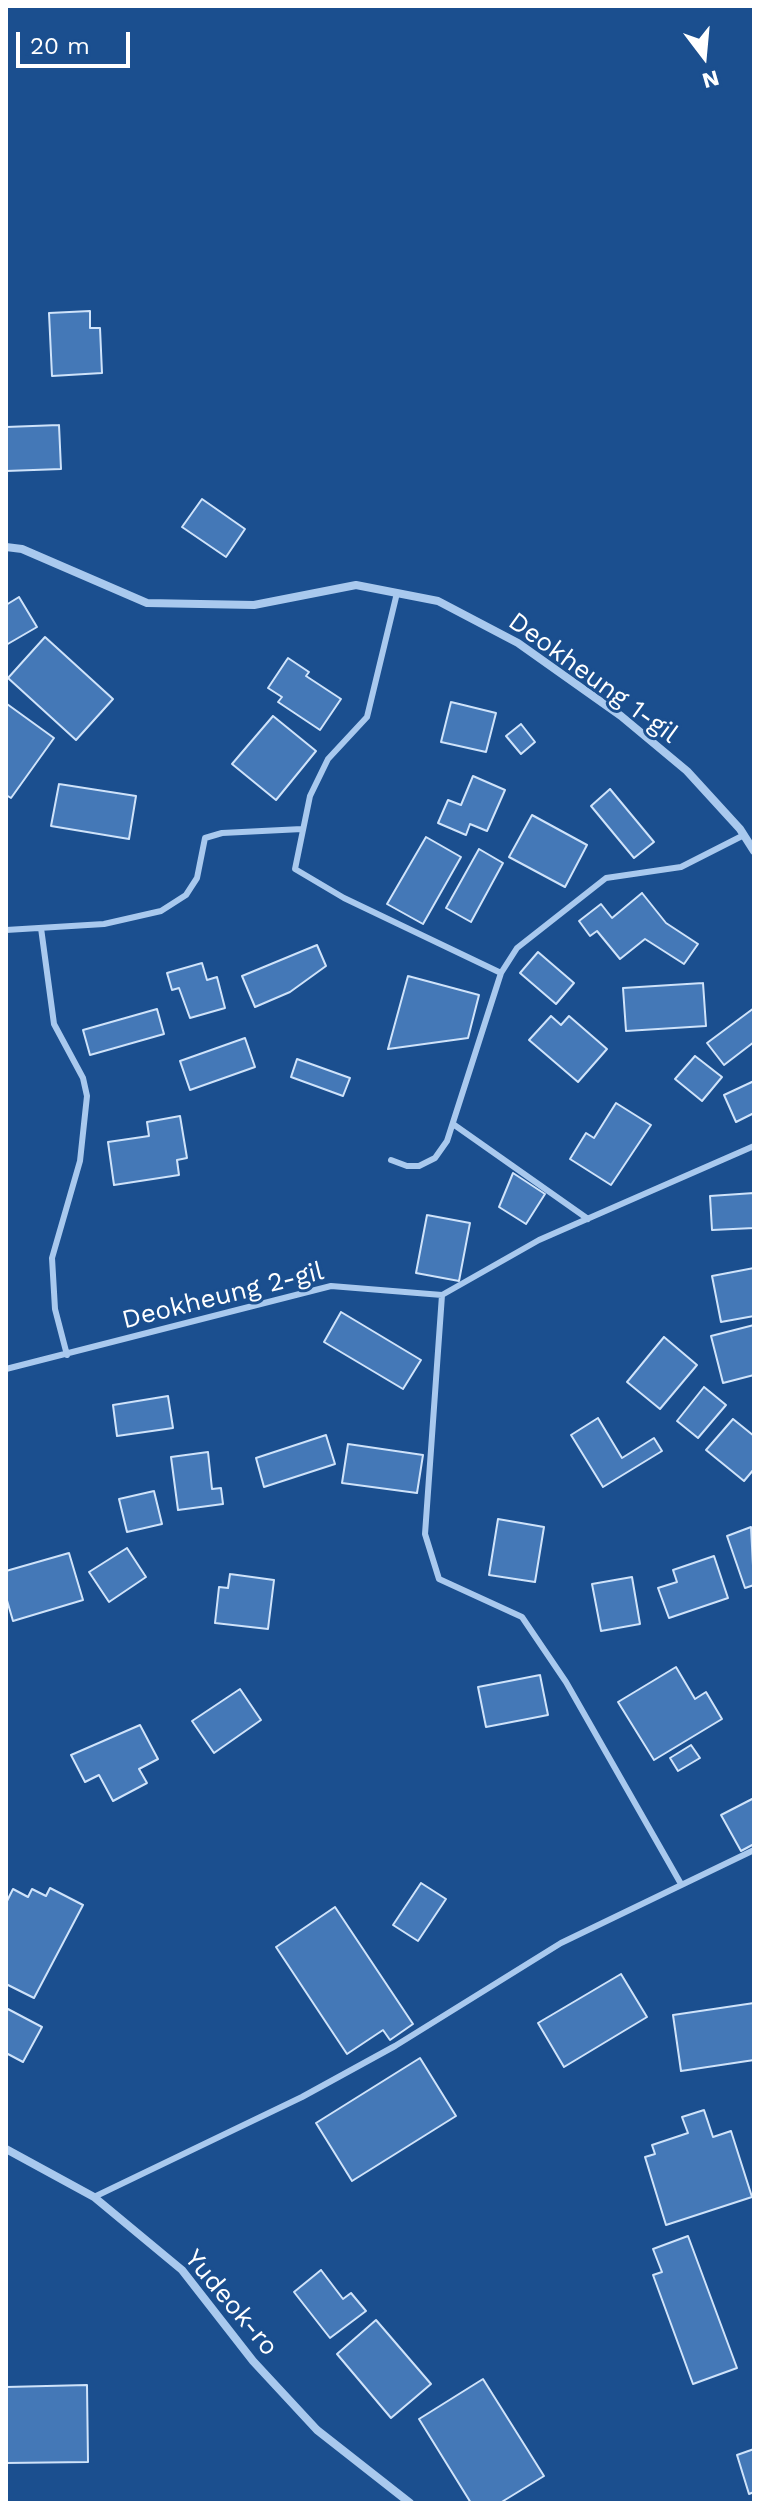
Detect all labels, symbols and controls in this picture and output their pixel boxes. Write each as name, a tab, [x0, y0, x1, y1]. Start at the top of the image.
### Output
scale bar	[20, 16, 134, 66]
north arrow	[664, 16, 744, 96]
text: 20 m	[30, 32, 90, 60]
text: N	[699, 65, 722, 94]
street label: Deokheung 1-gil	[502, 606, 684, 750]
street label: Deokheung 2-gil	[119, 1256, 327, 1336]
street label: Yudeok-ro	[178, 2244, 284, 2362]

